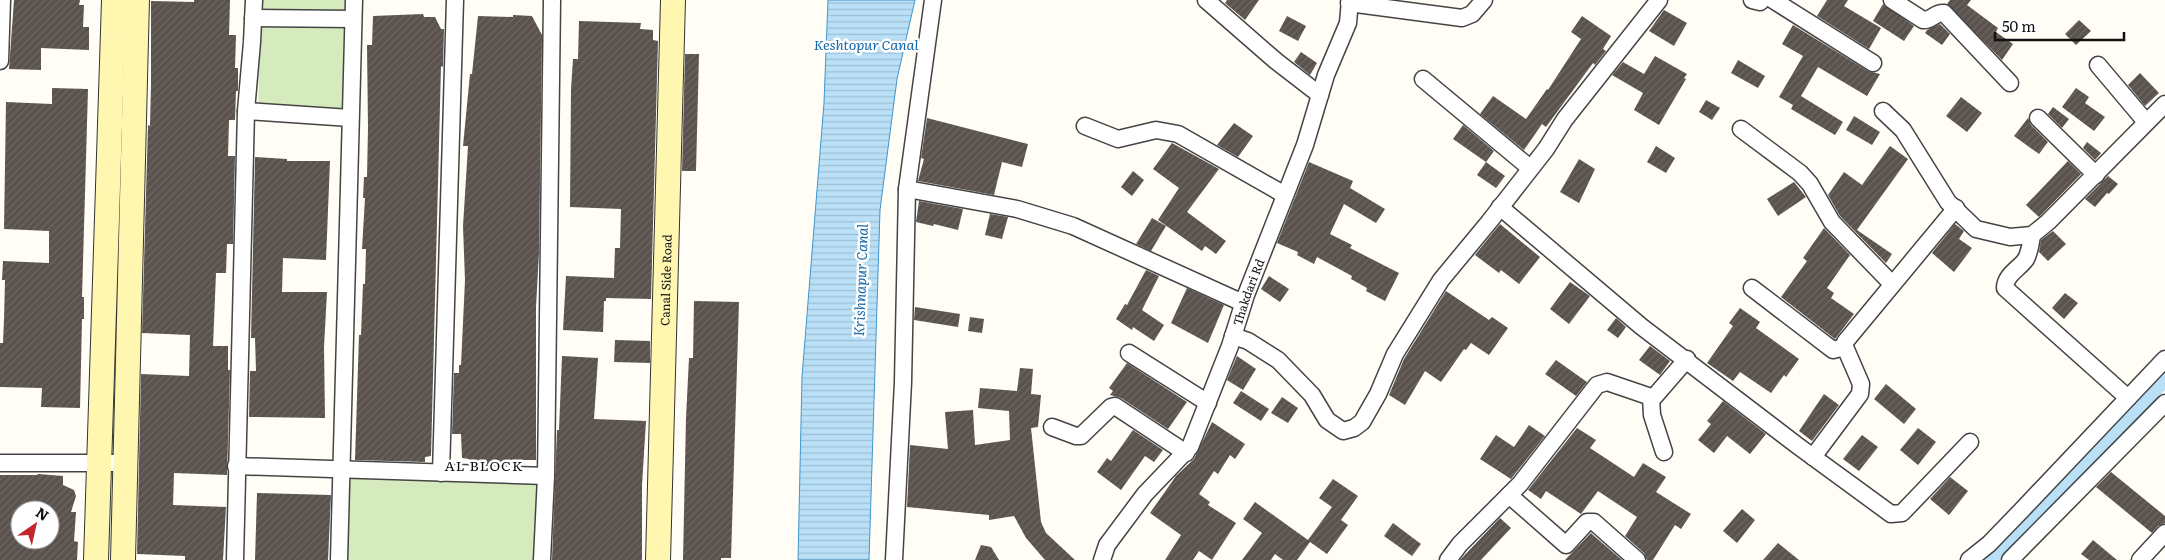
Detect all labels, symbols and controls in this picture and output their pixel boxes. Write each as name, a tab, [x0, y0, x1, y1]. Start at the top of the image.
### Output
scale bar	[1995, 10, 2124, 42]
text: 50 m	[2002, 14, 2036, 37]
water label: Keshtopur Canal	[814, 34, 918, 54]
water label: Krishnapur Canal	[848, 223, 872, 337]
street label: Canal Side Road	[655, 233, 676, 326]
street label: Thakdari Rd	[1228, 255, 1269, 328]
district label: AL BLOCK	[445, 455, 523, 475]
north arrow	[10, 500, 60, 550]
text: N	[32, 502, 53, 525]

